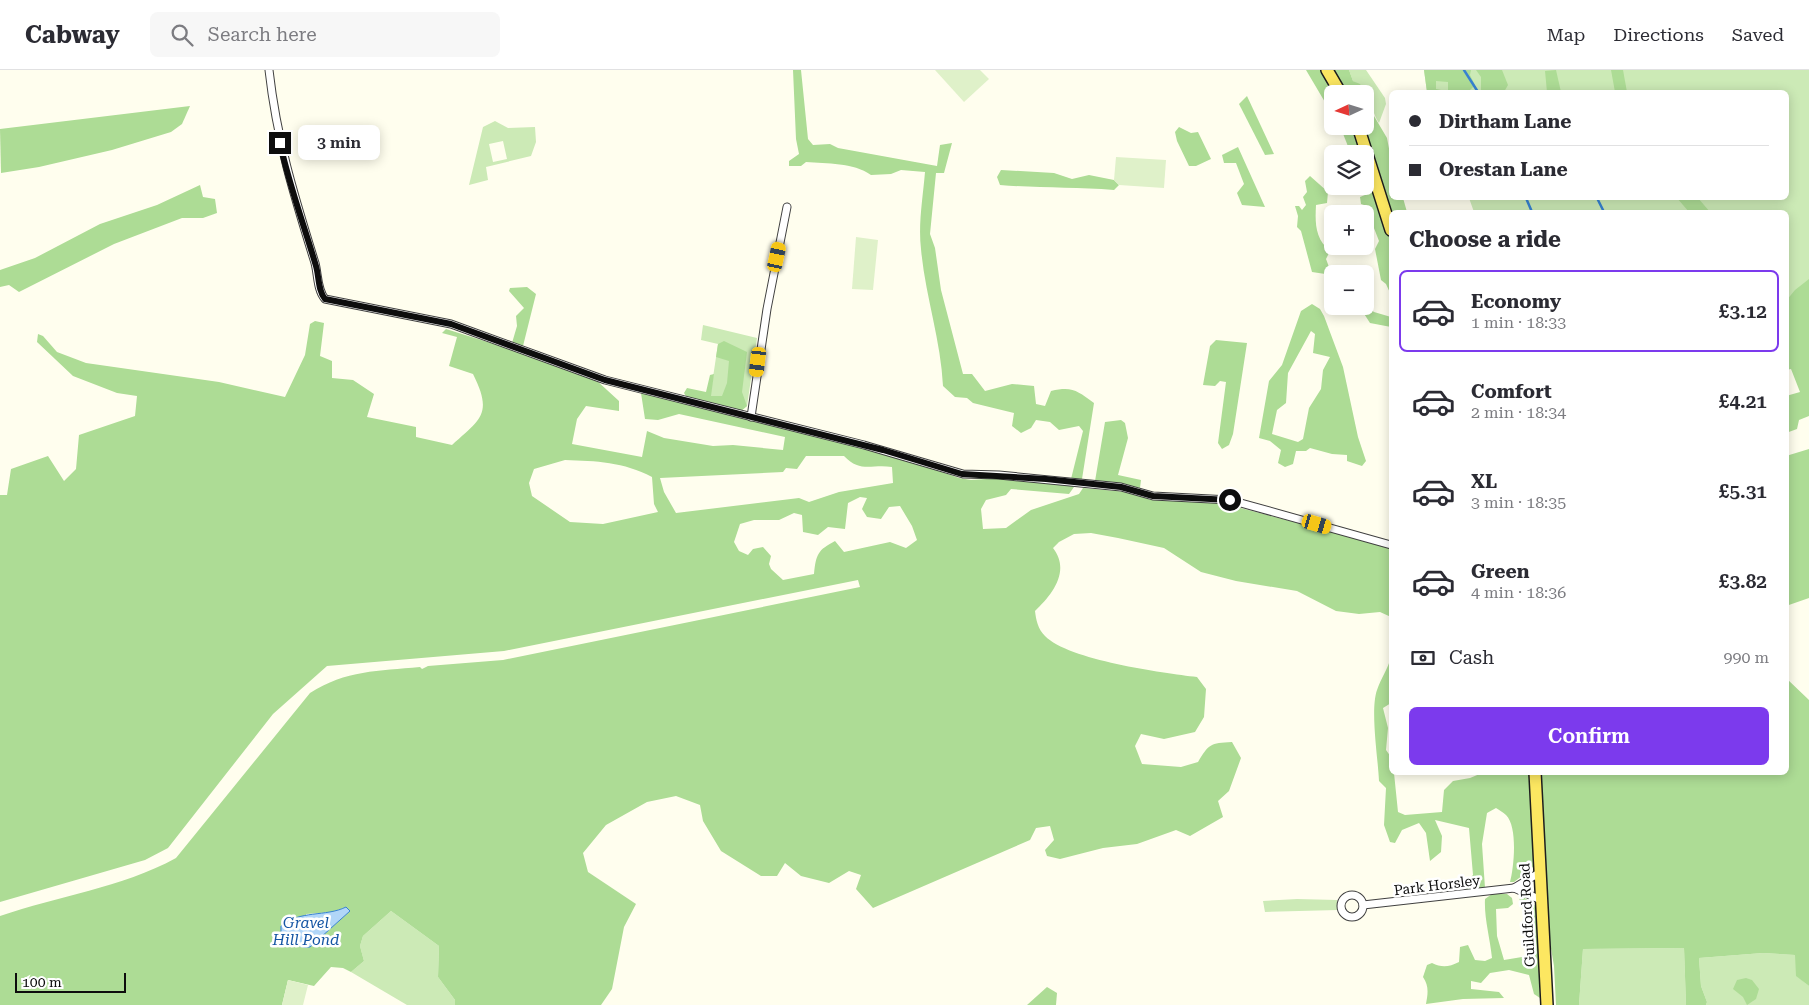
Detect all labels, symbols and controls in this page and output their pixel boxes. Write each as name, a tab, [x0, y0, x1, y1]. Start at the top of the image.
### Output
search box	[150, 12, 500, 57]
text: Cabway	[25, 21, 120, 49]
icon: search	[168, 21, 196, 49]
text: Search here	[208, 23, 317, 46]
text: Map	[1547, 24, 1585, 45]
text: Directions	[1613, 24, 1704, 45]
text: Saved	[1732, 24, 1784, 45]
north arrow	[1324, 85, 1374, 135]
map controls	[1324, 85, 1374, 315]
text: Dirtham Lane	[1439, 110, 1572, 133]
callout: 3 min	[298, 126, 380, 160]
route end	[269, 132, 291, 154]
text: 3 min	[317, 133, 361, 152]
button: layers	[1324, 145, 1374, 195]
text: Orestan Lane	[1439, 158, 1568, 181]
button: +	[1324, 205, 1374, 255]
text: Choose a ride	[1409, 227, 1561, 252]
car	[766, 241, 787, 273]
button: −	[1324, 265, 1374, 315]
icon: car	[1411, 289, 1456, 334]
text: Economy	[1471, 290, 1561, 313]
text: £3.12	[1719, 300, 1767, 323]
text: 1 min · 18:33	[1471, 313, 1566, 332]
car	[748, 346, 767, 378]
icon: car	[1411, 379, 1456, 424]
text: Comfort	[1471, 380, 1552, 403]
text: £4.21	[1719, 390, 1767, 413]
text: 2 min · 18:34	[1471, 403, 1566, 422]
icon: car	[1411, 469, 1456, 514]
text: XL	[1471, 470, 1497, 493]
text: £5.31	[1719, 480, 1767, 503]
route start	[1219, 489, 1241, 511]
text: 3 min · 18:35	[1471, 493, 1566, 512]
car	[1300, 513, 1333, 535]
icon: car	[1411, 559, 1456, 604]
text: Green	[1471, 560, 1529, 583]
text: £3.82	[1719, 570, 1767, 593]
text: 4 min · 18:36	[1471, 583, 1566, 602]
icon: cash	[1409, 644, 1437, 672]
text: Cash	[1449, 646, 1494, 669]
text: 990 m	[1723, 648, 1769, 667]
button: Confirm	[1409, 707, 1769, 765]
street label: Guildford Road	[1516, 862, 1538, 967]
street label: Park Horsley	[1393, 872, 1482, 898]
water label: Gravel Hill Pond	[272, 914, 339, 949]
scale bar	[15, 970, 126, 993]
text: 100 m	[22, 974, 62, 990]

